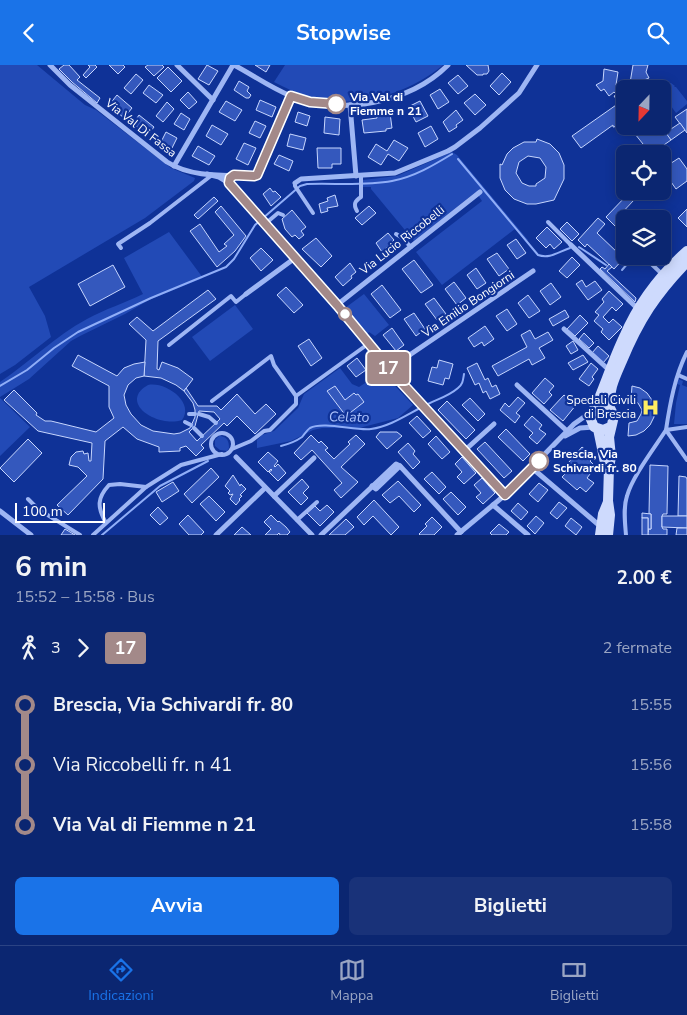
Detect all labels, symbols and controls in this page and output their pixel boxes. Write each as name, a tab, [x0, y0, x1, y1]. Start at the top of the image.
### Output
text: Stopwise	[296, 18, 391, 48]
icon: back	[15, 19, 43, 47]
icon: search	[644, 19, 672, 47]
north arrow	[616, 80, 671, 135]
map controls	[616, 80, 671, 265]
place label: Via Val di Fiemme n 21	[349, 89, 422, 119]
street label: Via Val Di Fassa	[101, 94, 180, 161]
marker: Via Val di Fiemme n 21	[326, 94, 346, 114]
button: locate	[616, 145, 671, 200]
street label: Via Lucio Riccobelli	[356, 202, 448, 279]
button: layers	[616, 210, 671, 265]
street label: Via Emilio Bongiorni	[418, 267, 518, 342]
unlabelled marker	[338, 307, 352, 321]
line badge: 17	[366, 352, 410, 384]
text: 17	[377, 356, 399, 380]
place label: Spedali Civili di Brescia	[566, 392, 636, 422]
hospital icon: Spedali Civili di Brescia	[640, 397, 660, 417]
water label: Celato	[329, 407, 370, 427]
place label: Brescia, Via Schivardi fr. 80	[553, 446, 637, 476]
marker: Brescia, Via Schivardi fr. 80	[529, 451, 549, 471]
scale bar	[15, 500, 105, 523]
text: 100 m	[22, 502, 63, 521]
text: 6 min	[15, 548, 87, 586]
text: 2.00 €	[617, 565, 672, 591]
text: 15:52 – 15:58 · Bus	[15, 586, 155, 608]
icon: walk	[15, 634, 43, 662]
icon: forward	[69, 634, 97, 662]
text: 17	[115, 636, 136, 660]
text: 3	[51, 637, 61, 659]
text: 2 fermate	[603, 637, 672, 659]
text: Brescia, Via Schivardi fr. 80	[53, 692, 293, 718]
text: 15:55	[630, 694, 672, 716]
text: Via Riccobelli fr. n 41	[53, 752, 233, 778]
text: 15:56	[630, 754, 672, 776]
text: Via Val di Fiemme n 21	[53, 812, 256, 838]
text: 15:58	[630, 814, 672, 836]
button: Avvia	[15, 877, 339, 935]
button: Biglietti	[349, 877, 672, 935]
tab: Indicazioni	[88, 956, 154, 1005]
tab: Mappa	[330, 956, 374, 1005]
tab: Biglietti	[550, 956, 599, 1005]

